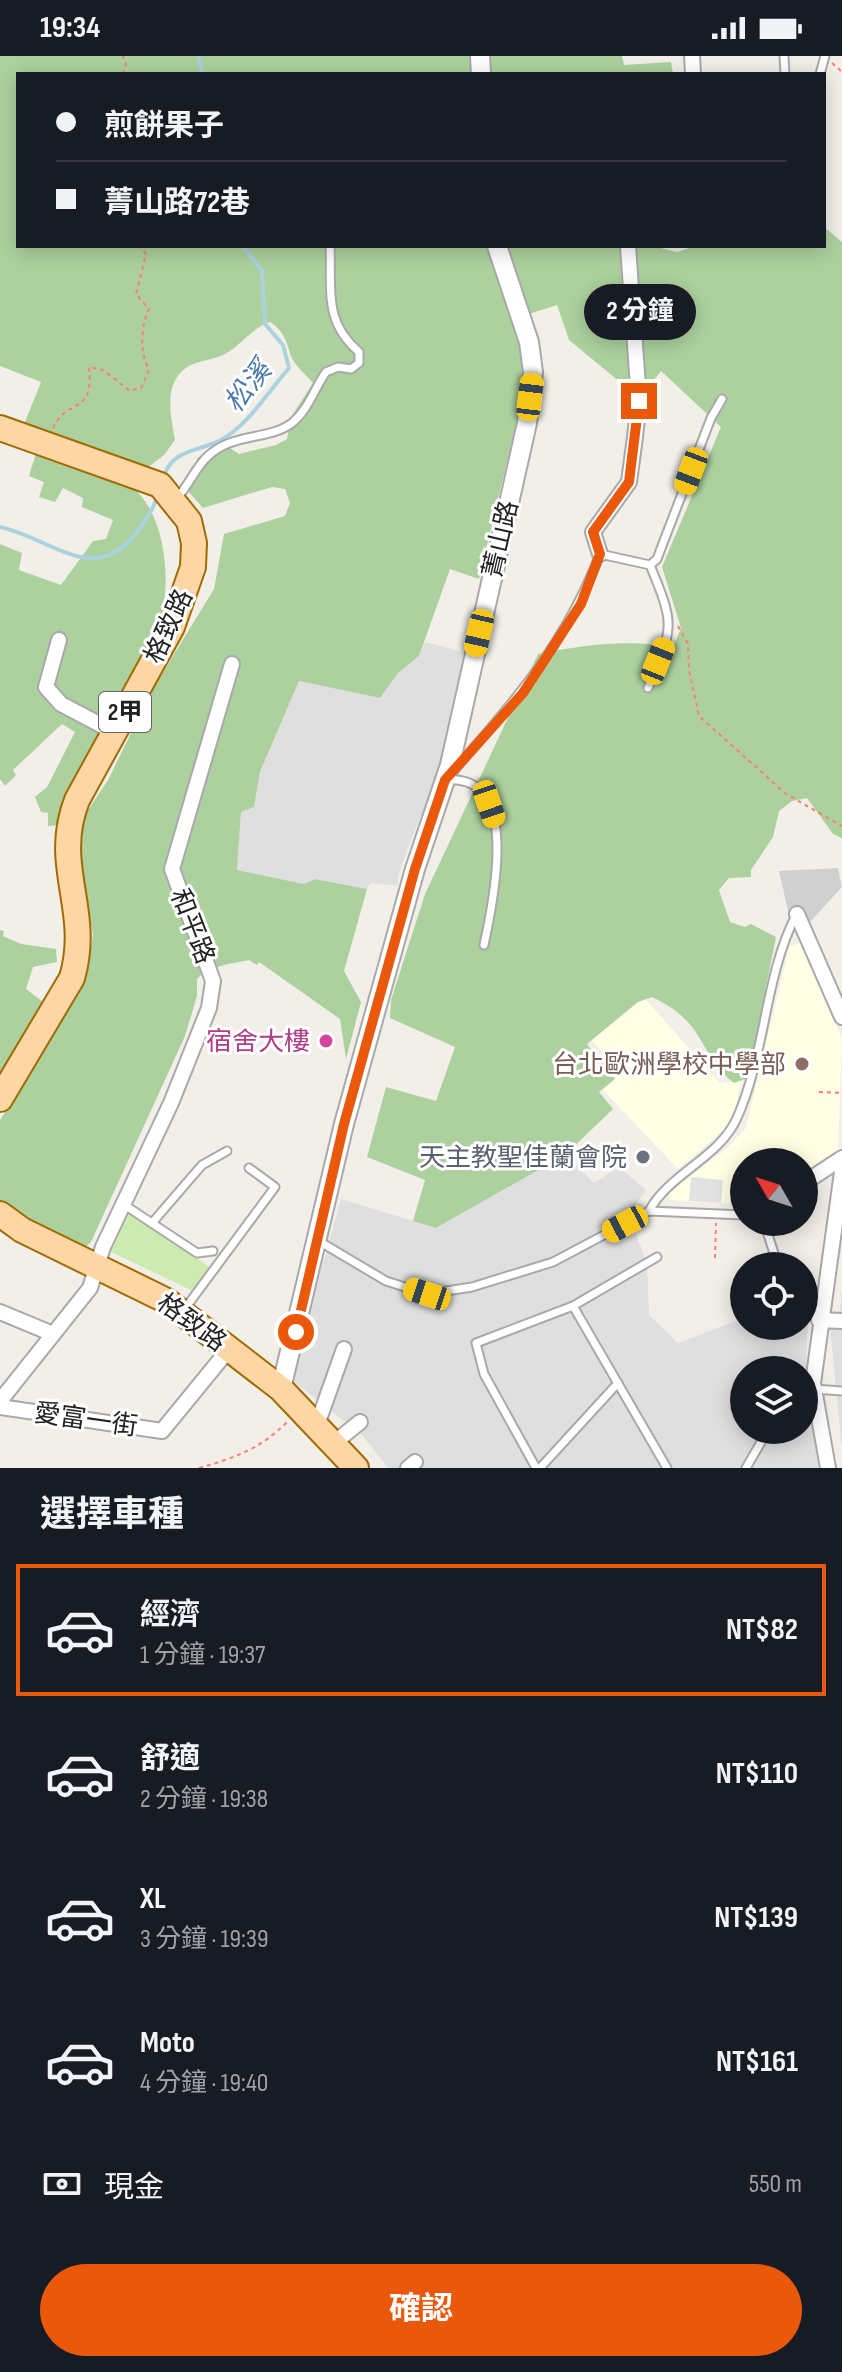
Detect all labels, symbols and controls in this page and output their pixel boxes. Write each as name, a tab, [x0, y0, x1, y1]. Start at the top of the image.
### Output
text: 19:34	[40, 10, 100, 46]
text: 煎餅果子	[104, 108, 224, 144]
text: 菁山路72巷	[104, 185, 250, 221]
callout: 2 分鐘	[583, 285, 695, 341]
text: 2 分鐘	[606, 296, 674, 327]
water label: 松溪	[218, 352, 281, 419]
car	[515, 372, 545, 422]
route end	[621, 383, 657, 419]
car	[671, 444, 711, 498]
street label: 菁山路	[478, 498, 525, 581]
street label: 格致路	[139, 585, 200, 669]
car	[462, 607, 496, 659]
car	[638, 634, 678, 688]
road number: 2甲	[99, 692, 151, 732]
car	[470, 777, 508, 831]
street label: 和平路	[163, 885, 220, 969]
place label: 宿舍大樓	[206, 1027, 310, 1058]
marker: 宿舍大樓	[317, 1032, 335, 1050]
place label: 台北歐洲學校中學部	[552, 1050, 786, 1081]
marker: 台北歐洲學校中學部	[793, 1055, 811, 1073]
place label: 天主教聖佳蘭會院	[419, 1143, 627, 1174]
marker: 天主教聖佳蘭會院	[634, 1148, 652, 1166]
north arrow	[730, 1148, 818, 1236]
map controls	[730, 1148, 818, 1444]
car	[598, 1202, 652, 1246]
button: locate	[730, 1252, 818, 1340]
car	[400, 1275, 454, 1313]
street label: 格致路	[150, 1288, 232, 1359]
route start	[278, 1314, 314, 1350]
button: layers	[730, 1356, 818, 1444]
street label: 愛富一街	[32, 1398, 139, 1443]
text: 選擇車種	[40, 1494, 184, 1537]
icon: car	[44, 1594, 116, 1666]
text: 經濟	[140, 1597, 200, 1633]
text: NT$82	[726, 1612, 798, 1648]
text: 1 分鐘 · 19:37	[140, 1640, 266, 1671]
icon: car	[44, 1738, 116, 1810]
text: 舒適	[140, 1741, 200, 1777]
text: NT$110	[716, 1756, 798, 1792]
text: 2 分鐘 · 19:38	[140, 1784, 268, 1815]
text: XL	[140, 1881, 166, 1917]
icon: car	[44, 1882, 116, 1954]
text: NT$139	[714, 1900, 798, 1936]
text: 3 分鐘 · 19:39	[140, 1924, 268, 1955]
text: Moto	[140, 2025, 195, 2061]
icon: car	[44, 2026, 116, 2098]
text: NT$161	[716, 2044, 798, 2080]
text: 4 分鐘 · 19:40	[140, 2068, 268, 2099]
icon: cash	[40, 2162, 84, 2206]
text: 550 m	[749, 2169, 802, 2200]
text: 現金	[104, 2170, 164, 2206]
button: 確認	[40, 2264, 802, 2356]

